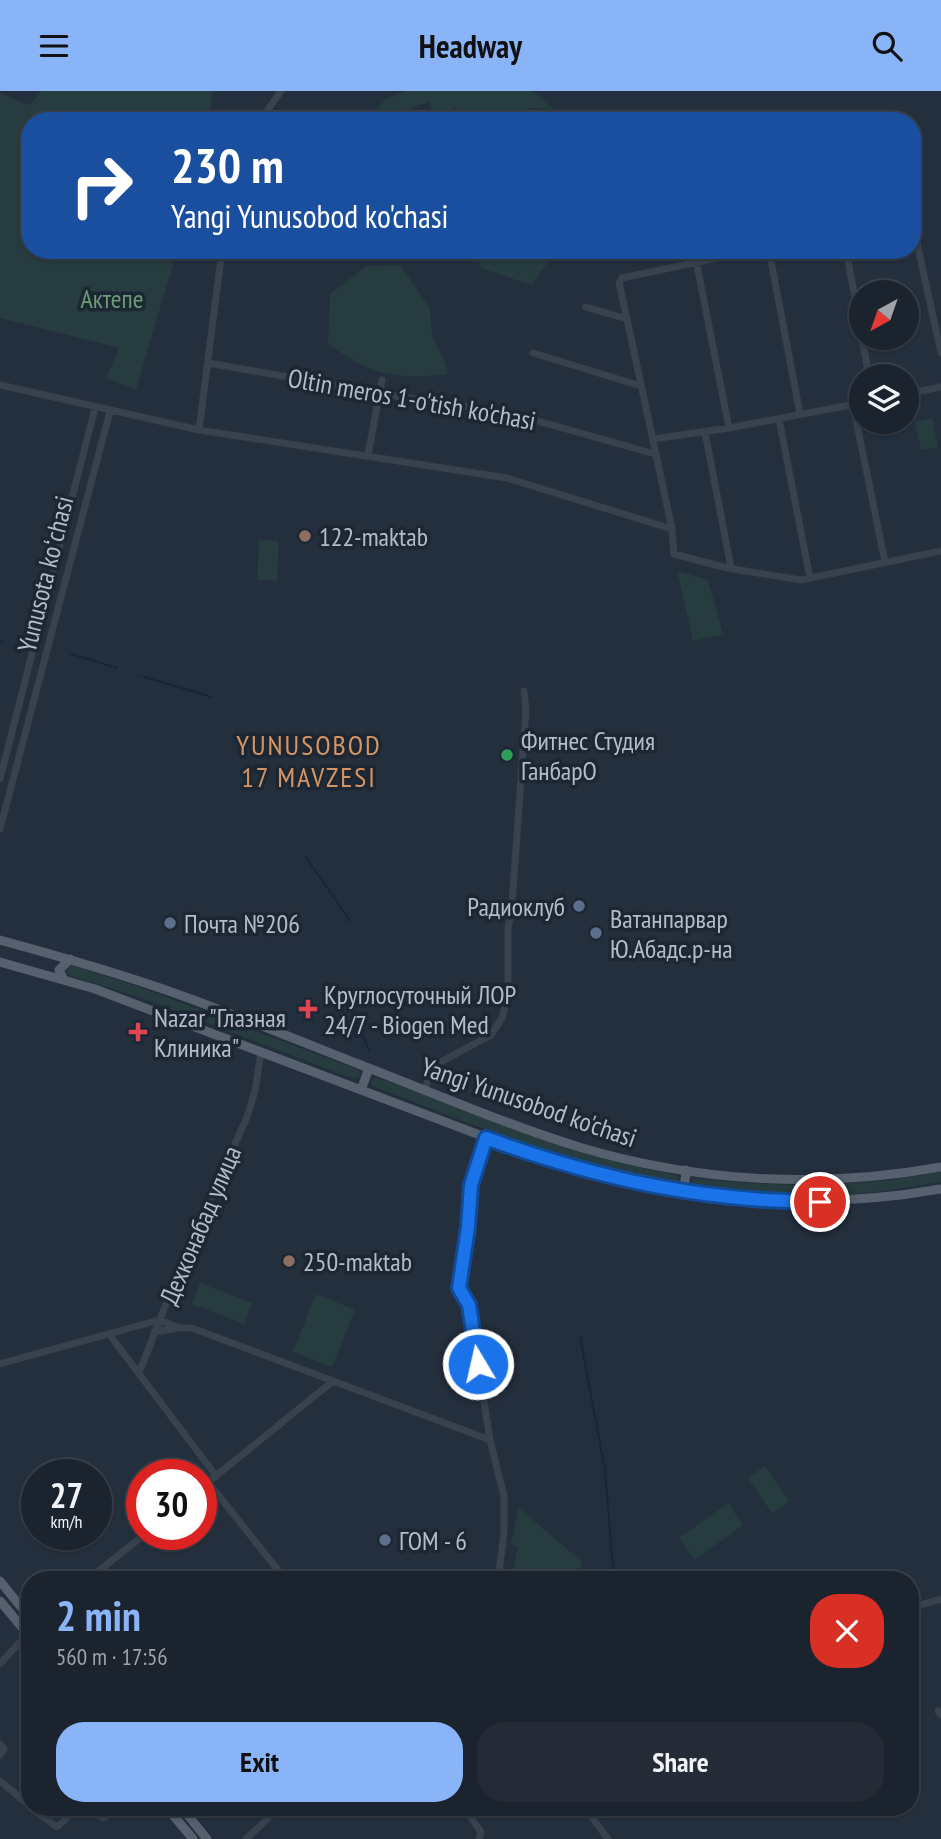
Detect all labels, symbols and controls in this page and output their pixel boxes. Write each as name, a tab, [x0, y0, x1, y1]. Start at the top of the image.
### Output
text: Headway	[419, 25, 522, 67]
icon: menu	[35, 27, 73, 65]
icon: search	[868, 27, 906, 65]
text: 230 m	[171, 133, 284, 197]
icon: right	[56, 140, 147, 231]
text: Yangi Yunusobod ko'chasi	[171, 195, 449, 237]
north arrow	[849, 280, 919, 350]
map controls	[849, 280, 919, 434]
park label: Актепе	[80, 282, 144, 315]
street label: Oltin meros 1-o'tish ko'chasi	[286, 361, 538, 437]
button: layers	[849, 364, 919, 434]
street label: Yunusota koʻchasi	[10, 493, 80, 655]
place label: 122-maktab	[319, 520, 428, 553]
marker: 122-maktab	[297, 528, 313, 544]
place label: Фитнес Студия ГанбарО	[521, 724, 655, 787]
district label: YUNUSOBOD 17 MAVZESI	[236, 726, 382, 795]
marker: Фитнес Студия ГанбарО	[499, 747, 515, 763]
place label: Радиоклуб	[467, 890, 565, 923]
marker: Радиоклуб	[571, 898, 587, 914]
place label: Ватанпарвар Ю.Абадс.р-на	[610, 902, 733, 965]
place label: Почта №206	[184, 907, 300, 940]
marker: Почта №206	[162, 915, 178, 931]
marker: Ватанпарвар Ю.Абадс.р-на	[588, 925, 604, 941]
place label: Круглосуточный ЛОР 24/7 - Biogen Med	[324, 978, 516, 1041]
marker: Круглосуточный ЛОР 24/7 - Biogen Med	[298, 999, 318, 1019]
place label: Nazar "Глазная Клиника"	[154, 1001, 286, 1064]
marker: Nazar "Глазная Клиника"	[128, 1022, 148, 1042]
street label: Yangi Yunusobod ko'chasi	[417, 1050, 641, 1154]
street label: Дехконабад улица	[152, 1141, 248, 1309]
pin	[790, 1172, 850, 1232]
icon: arrive	[801, 1183, 839, 1221]
place label: 250-maktab	[303, 1245, 412, 1278]
marker: 250-maktab	[281, 1253, 297, 1269]
position arrow	[441, 1327, 515, 1401]
speed limit sign: 30	[126, 1459, 217, 1550]
text: 27	[50, 1472, 83, 1518]
text: km/h	[51, 1510, 82, 1533]
place label: ГОМ - 6	[399, 1524, 467, 1557]
marker: ГОМ - 6	[377, 1532, 393, 1548]
text: 2 min	[56, 1588, 141, 1643]
button: close	[810, 1594, 884, 1668]
text: 560 m · 17:56	[56, 1642, 168, 1671]
button: Exit	[56, 1722, 463, 1802]
button: Share	[477, 1722, 884, 1802]

